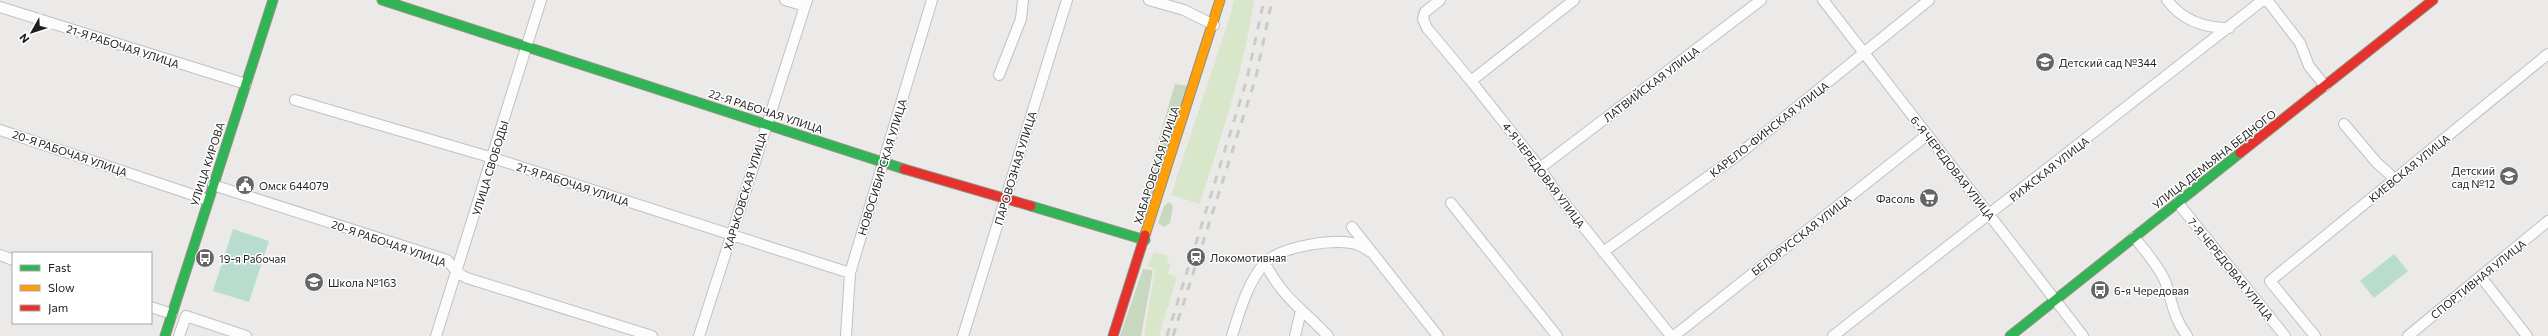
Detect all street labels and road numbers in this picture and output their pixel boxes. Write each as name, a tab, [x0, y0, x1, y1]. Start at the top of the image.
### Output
street label: 21-Я РАБОЧАЯ УЛИЦА	[65, 22, 182, 71]
street label: ЛАТВИЙСКАЯ УЛИЦА	[1600, 43, 1702, 124]
street label: КАРЕЛО-ФИНСКАЯ УЛИЦА	[1707, 78, 1831, 179]
street label: 22-Я РАБОЧАЯ УЛИЦА	[707, 86, 825, 136]
street label: НОВОСИБИРСКАЯ УЛИЦА	[855, 97, 909, 237]
street label: ХАБАРОВСКАЯ УЛИЦА	[1131, 104, 1181, 226]
street label: УЛИЦА ДЕМЬЯНА БЕДНОГО	[2150, 107, 2278, 211]
street label: ПАРОВОЗНАЯ УЛИЦА	[991, 109, 1039, 226]
street label: 6-Я ЧЕРЕДОВАЯ УЛИЦА	[1908, 113, 1998, 223]
street label: УЛИЦА СВОБОДЫ	[469, 119, 511, 217]
street label: УЛИЦА КИРОВА	[187, 120, 227, 208]
street label: 4-Я ЧЕРЕДОВАЯ УЛИЦА	[1500, 120, 1588, 231]
street label: 20-Я РАБОЧАЯ УЛИЦА	[11, 127, 130, 179]
street label: ХАРЬКОВСКАЯ УЛИЦА	[721, 130, 769, 252]
street label: КИЕВСКАЯ УЛИЦА	[2366, 131, 2452, 205]
street label: РИЖСКАЯ УЛИЦА	[2007, 134, 2092, 204]
street label: 21-Я РАБОЧАЯ УЛИЦА	[515, 160, 632, 209]
street label: БЕЛОРУССКАЯ УЛИЦА	[1749, 192, 1854, 278]
street label: 7-Я ЧЕРЕДОВАЯ УЛИЦА	[2186, 215, 2277, 323]
street label: 20-Я РАБОЧАЯ УЛИЦА	[330, 217, 449, 269]
street label: СПОРТИВНАЯ УЛИЦА	[2428, 236, 2528, 321]

